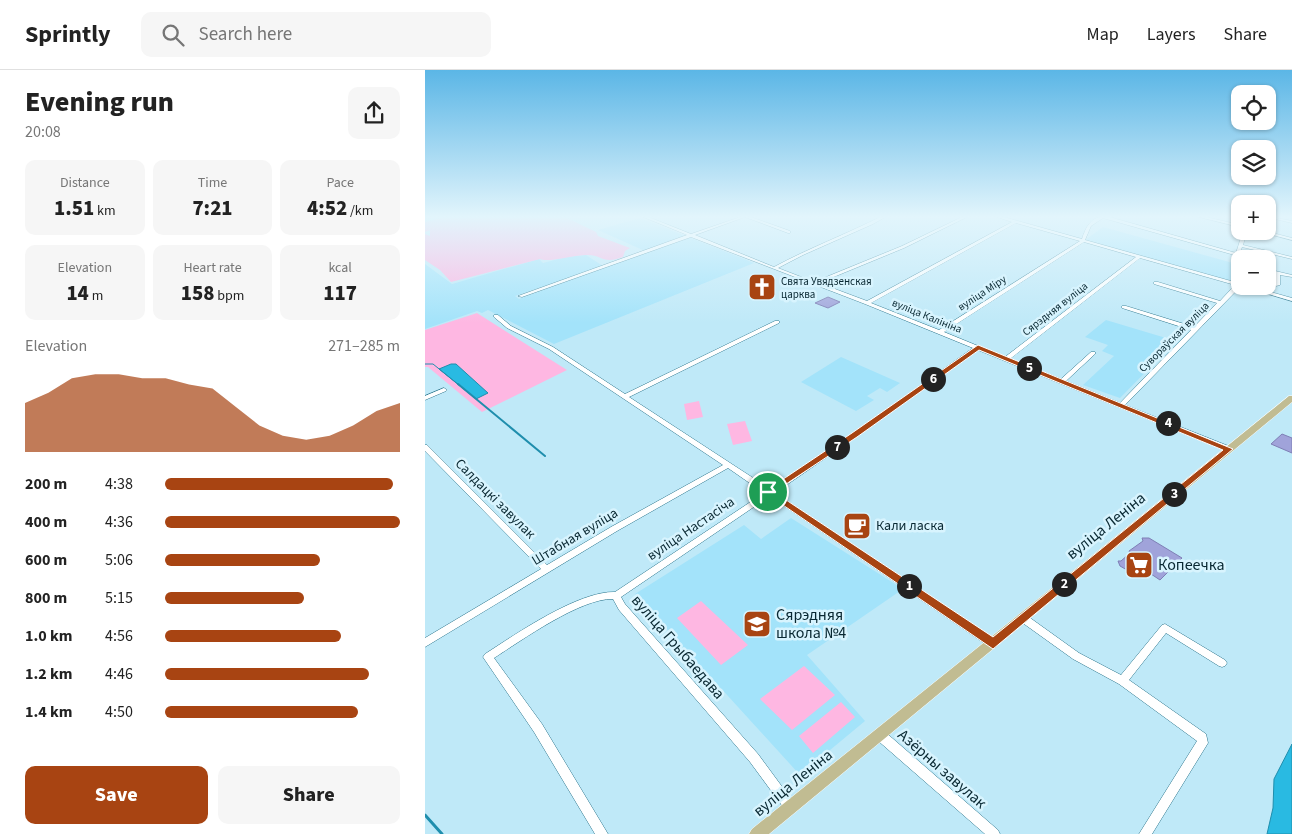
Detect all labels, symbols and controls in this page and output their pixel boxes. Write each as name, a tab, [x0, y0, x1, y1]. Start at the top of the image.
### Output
search box	[141, 12, 491, 57]
text: Sprintly	[25, 17, 111, 52]
icon: search	[159, 21, 187, 49]
text: Search here	[199, 21, 292, 48]
text: Map	[1087, 22, 1119, 47]
text: Layers	[1147, 22, 1196, 47]
text: Share	[1224, 22, 1267, 47]
text: Evening run	[25, 82, 174, 122]
map controls	[1231, 85, 1276, 295]
button: locate	[1231, 85, 1276, 130]
button: share	[348, 87, 400, 139]
text: 20:08	[25, 121, 61, 143]
button: layers	[1231, 140, 1276, 185]
text: Distance	[60, 173, 110, 193]
text: Time	[198, 173, 227, 193]
text: Pace	[326, 173, 354, 193]
text: 1.51	[54, 193, 94, 223]
text: 7:21	[192, 193, 233, 223]
text: 4:52	[307, 193, 347, 223]
button: +	[1231, 195, 1276, 240]
text: km	[94, 201, 116, 221]
text: /km	[347, 201, 373, 221]
button: −	[1231, 250, 1276, 295]
text: Elevation	[58, 258, 112, 278]
text: Heart rate	[183, 258, 242, 278]
text: kcal	[328, 258, 352, 278]
church icon: Свята Увядзенская царква	[747, 272, 777, 302]
street label: вуліца Міру	[955, 272, 1009, 314]
place label: Свята Увядзенская царква	[781, 274, 872, 302]
text: 14	[66, 278, 89, 308]
text: 158	[181, 278, 214, 308]
text: 117	[323, 278, 357, 308]
street label: Сярэдняя вуліца	[1019, 279, 1091, 339]
text: m	[89, 286, 103, 306]
text: bpm	[214, 286, 244, 306]
street label: вуліца Калініна	[890, 295, 964, 337]
street label: Сувораўская вуліца	[1135, 298, 1213, 376]
text: Elevation	[25, 335, 87, 357]
text: 271–285 m	[328, 335, 400, 357]
pin: 5	[1017, 356, 1041, 380]
text: 5	[1026, 358, 1033, 378]
pin: 6	[921, 366, 945, 392]
text: 6	[930, 369, 937, 389]
pin: 4	[1155, 410, 1181, 436]
text: 4	[1165, 413, 1172, 433]
pin: 7	[825, 434, 849, 460]
text: 7	[834, 437, 841, 457]
street label: Салдацкі завулак	[450, 454, 540, 544]
pin	[747, 471, 789, 513]
text: 200 m	[25, 473, 67, 495]
text: 4:38	[105, 473, 133, 495]
icon: arrive	[754, 478, 782, 506]
pin: 3	[1161, 482, 1187, 506]
text: 3	[1171, 484, 1178, 504]
street label: вуліца Леніна	[1062, 487, 1150, 565]
street label: вуліца Настасіча	[643, 492, 739, 566]
street label: Штабная вуліца	[528, 503, 622, 571]
text: 400 m	[25, 511, 67, 533]
text: 4:36	[105, 511, 133, 533]
cafe icon: Кали ласка	[842, 511, 872, 541]
place label: Кали ласка	[876, 516, 944, 536]
text: 600 m	[25, 549, 67, 571]
text: 5:06	[105, 549, 133, 571]
supermarket icon: Копеечка	[1124, 550, 1154, 580]
place label: Копеечка	[1158, 554, 1225, 576]
pin: 2	[1051, 572, 1077, 596]
pin: 1	[897, 574, 921, 598]
text: 2	[1061, 574, 1068, 594]
text: 1	[906, 576, 913, 596]
text: 800 m	[25, 587, 67, 609]
text: 5:15	[105, 587, 133, 609]
street label: вуліца Грыбаедава	[626, 590, 730, 704]
place label: Сярэдняя школа №4	[776, 604, 846, 644]
school or university icon: Сярэдняя школа №4	[742, 609, 772, 639]
text: 1.0 km	[25, 625, 72, 647]
text: 4:56	[105, 625, 133, 647]
text: 1.2 km	[25, 663, 72, 685]
text: 4:46	[105, 663, 133, 685]
text: 1.4 km	[25, 701, 72, 723]
text: 4:50	[105, 701, 133, 723]
street label: Азёрны завулак	[893, 724, 991, 814]
street label: вуліца Леніна	[749, 744, 837, 822]
button: Save	[25, 766, 208, 824]
button: Share	[218, 766, 400, 824]

